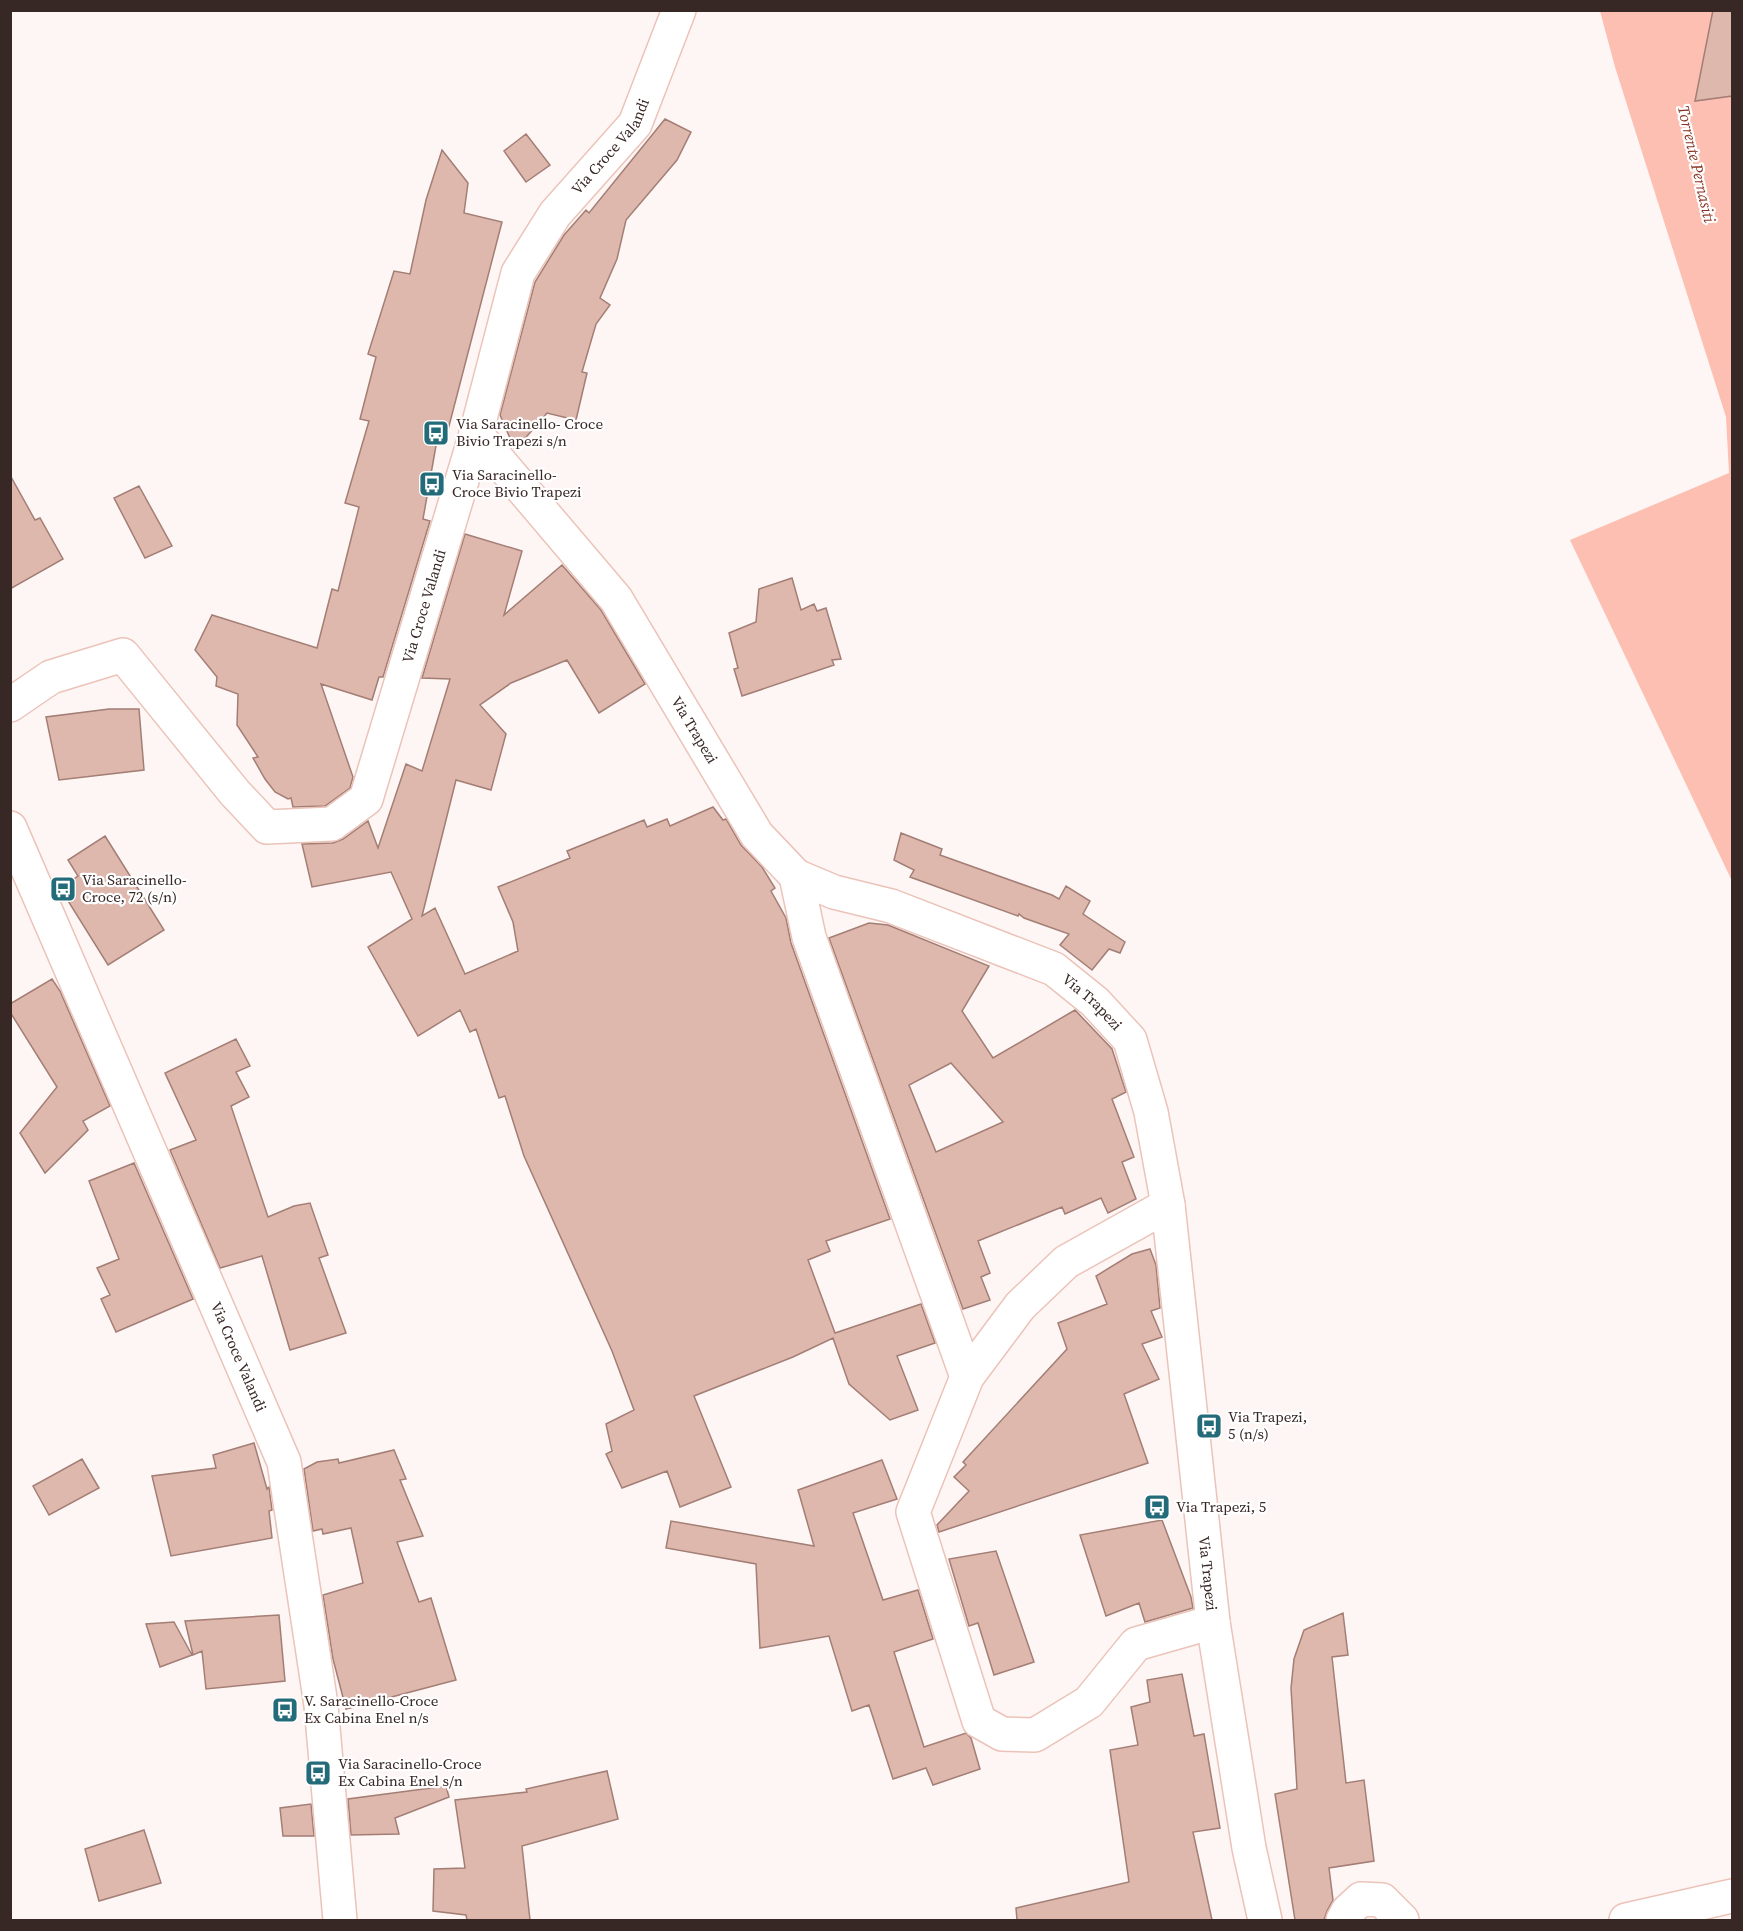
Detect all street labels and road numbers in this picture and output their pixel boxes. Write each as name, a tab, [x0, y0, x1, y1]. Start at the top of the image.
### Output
street label: Via Croce Valandi	[566, 95, 654, 199]
street label: Via Croce Valandi	[397, 547, 451, 665]
street label: Via Trapezi	[666, 692, 723, 767]
street label: Via Trapezi	[1058, 969, 1127, 1035]
street label: Via Croce Valandi	[206, 1298, 272, 1415]
street label: Via Trapezi	[1194, 1535, 1223, 1612]

